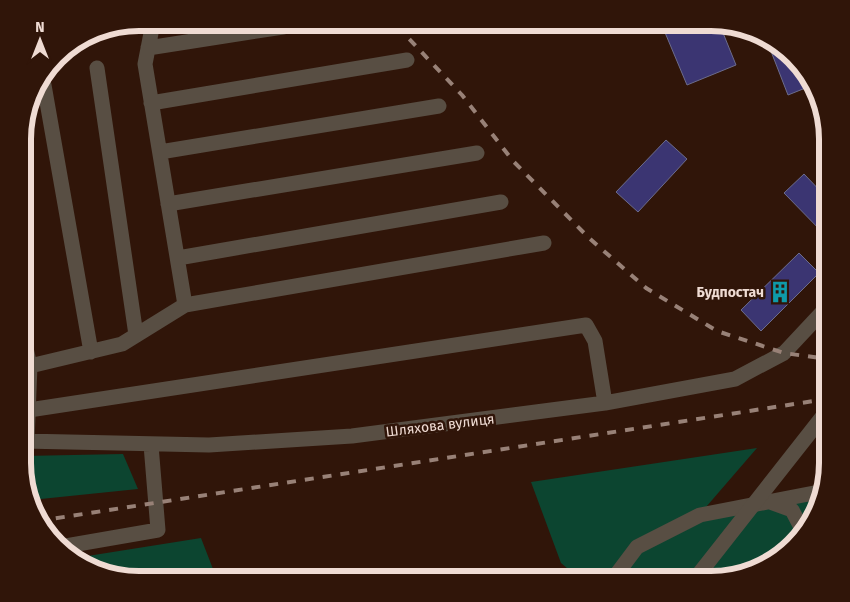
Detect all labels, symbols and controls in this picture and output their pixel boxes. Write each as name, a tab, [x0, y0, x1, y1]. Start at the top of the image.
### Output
north arrow	[15, 15, 65, 65]
text: N	[35, 19, 45, 36]
building icon: Будпостач	[767, 279, 793, 305]
place label: Будпостач	[697, 284, 764, 301]
street label: Шляхова вулиця	[385, 410, 495, 441]

